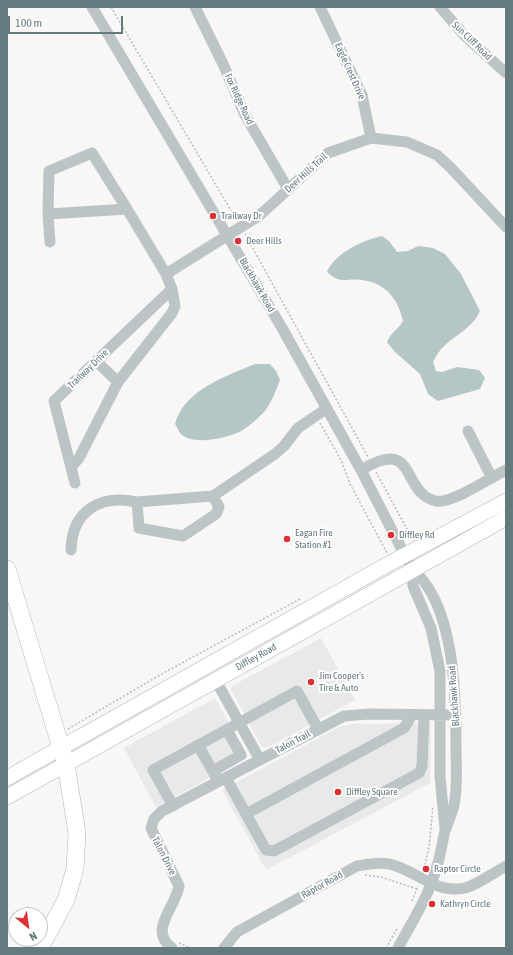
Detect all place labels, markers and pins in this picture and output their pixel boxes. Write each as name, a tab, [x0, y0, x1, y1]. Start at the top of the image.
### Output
place label: Trailway Dr	[221, 210, 262, 222]
marker: Trailway Dr	[208, 211, 218, 221]
place label: Deer Hills	[246, 235, 282, 247]
marker: Deer Hills	[233, 236, 243, 246]
place label: Eagan Fire Station #1	[295, 527, 333, 550]
place label: Diffley Rd	[399, 529, 435, 541]
marker: Diffley Rd	[386, 530, 396, 540]
marker: Eagan Fire Station #1	[282, 534, 292, 544]
place label: Jim Cooper's Tire & Auto	[319, 670, 364, 694]
marker: Jim Cooper's Tire & Auto	[306, 677, 316, 687]
place label: Diffley Square	[346, 786, 398, 798]
marker: Diffley Square	[333, 787, 343, 797]
place label: Raptor Circle	[434, 863, 481, 875]
marker: Raptor Circle	[421, 864, 431, 874]
place label: Kathryn Circle	[440, 898, 491, 910]
marker: Kathryn Circle	[427, 899, 437, 909]

